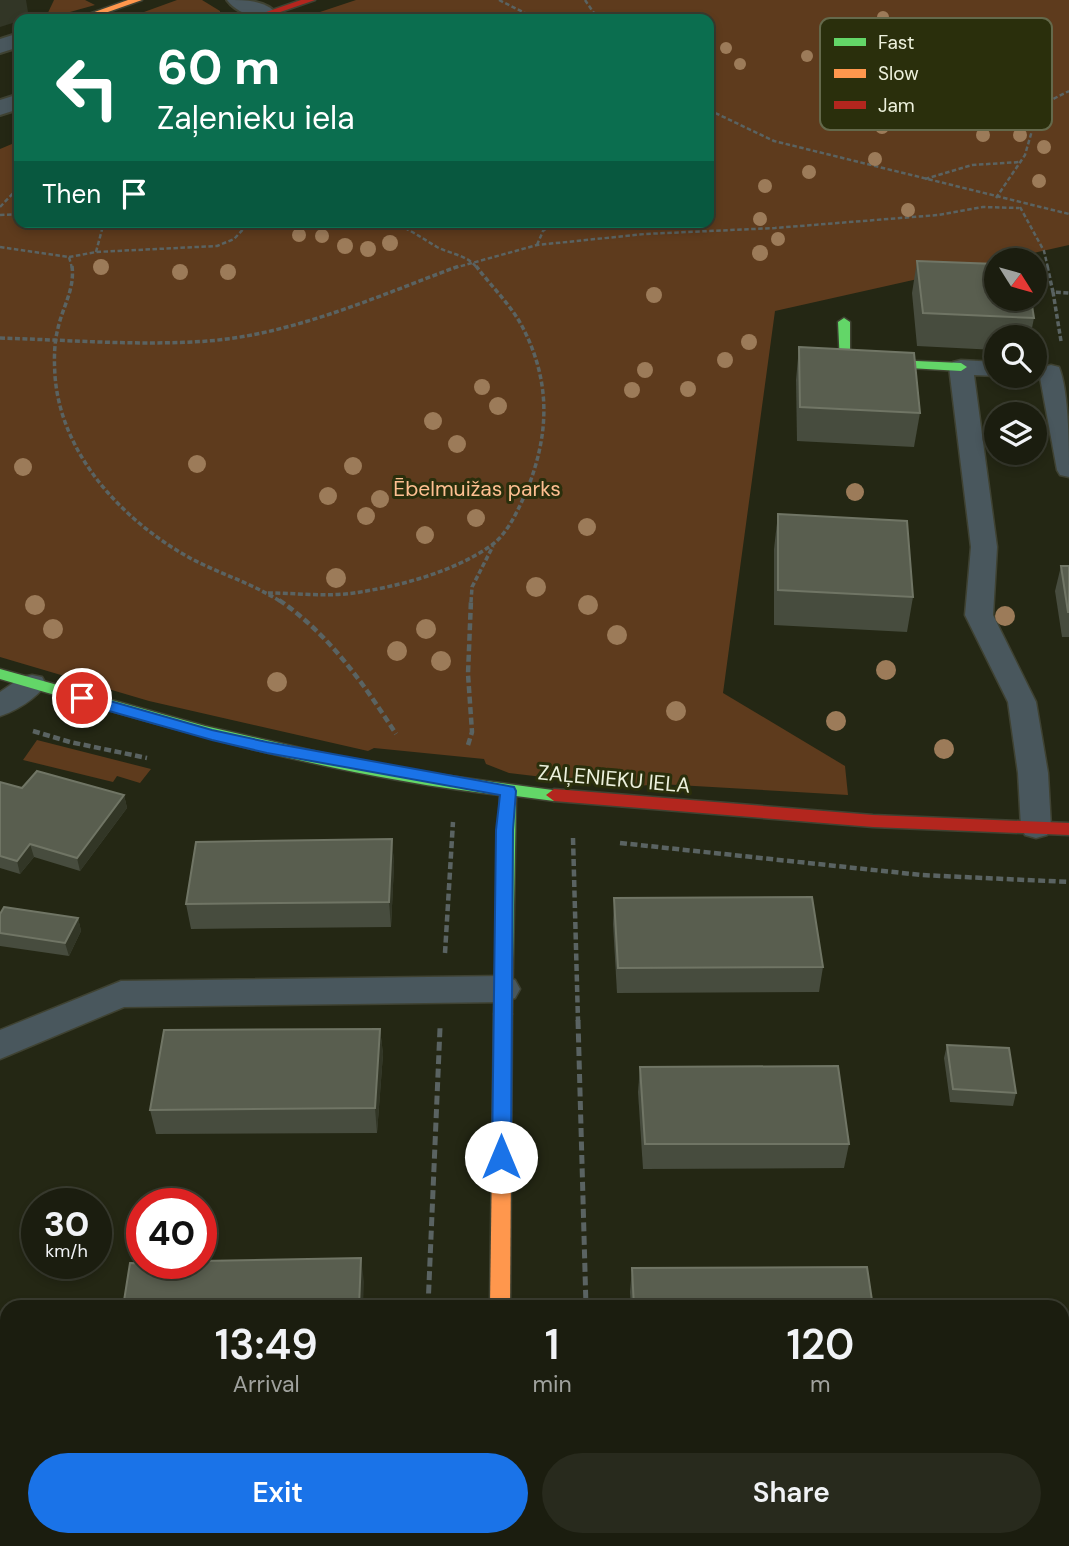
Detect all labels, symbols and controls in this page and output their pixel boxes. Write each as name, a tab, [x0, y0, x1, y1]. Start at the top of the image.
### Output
legend	[820, 18, 1052, 130]
text: Fast	[878, 30, 914, 55]
text: 60 m	[157, 35, 280, 99]
icon: left	[42, 42, 133, 133]
text: Slow	[878, 61, 919, 86]
text: Jam	[878, 93, 915, 118]
text: Zaļenieku iela	[157, 97, 355, 139]
icon: arrive	[115, 175, 153, 213]
text: Then	[42, 177, 101, 211]
north arrow	[984, 248, 1046, 312]
map controls	[984, 248, 1047, 465]
button: search	[984, 325, 1047, 388]
button: layers	[984, 402, 1047, 465]
park label: Ēbelmuižas parks	[393, 475, 561, 503]
pin	[52, 668, 112, 728]
icon: arrive	[63, 679, 101, 717]
street label: ZAĻENIEKU IELA	[537, 758, 691, 800]
position arrow	[464, 1120, 538, 1194]
speed limit sign: 40	[126, 1188, 217, 1279]
text: 30	[44, 1201, 89, 1247]
text: km/h	[45, 1239, 88, 1263]
text: 13:49	[215, 1317, 318, 1372]
text: 1	[545, 1317, 559, 1372]
text: 120	[786, 1317, 854, 1372]
text: Arrival	[233, 1369, 300, 1399]
text: min	[533, 1369, 572, 1399]
text: m	[810, 1369, 831, 1399]
button: Exit	[28, 1453, 528, 1533]
button: Share	[542, 1453, 1041, 1533]

